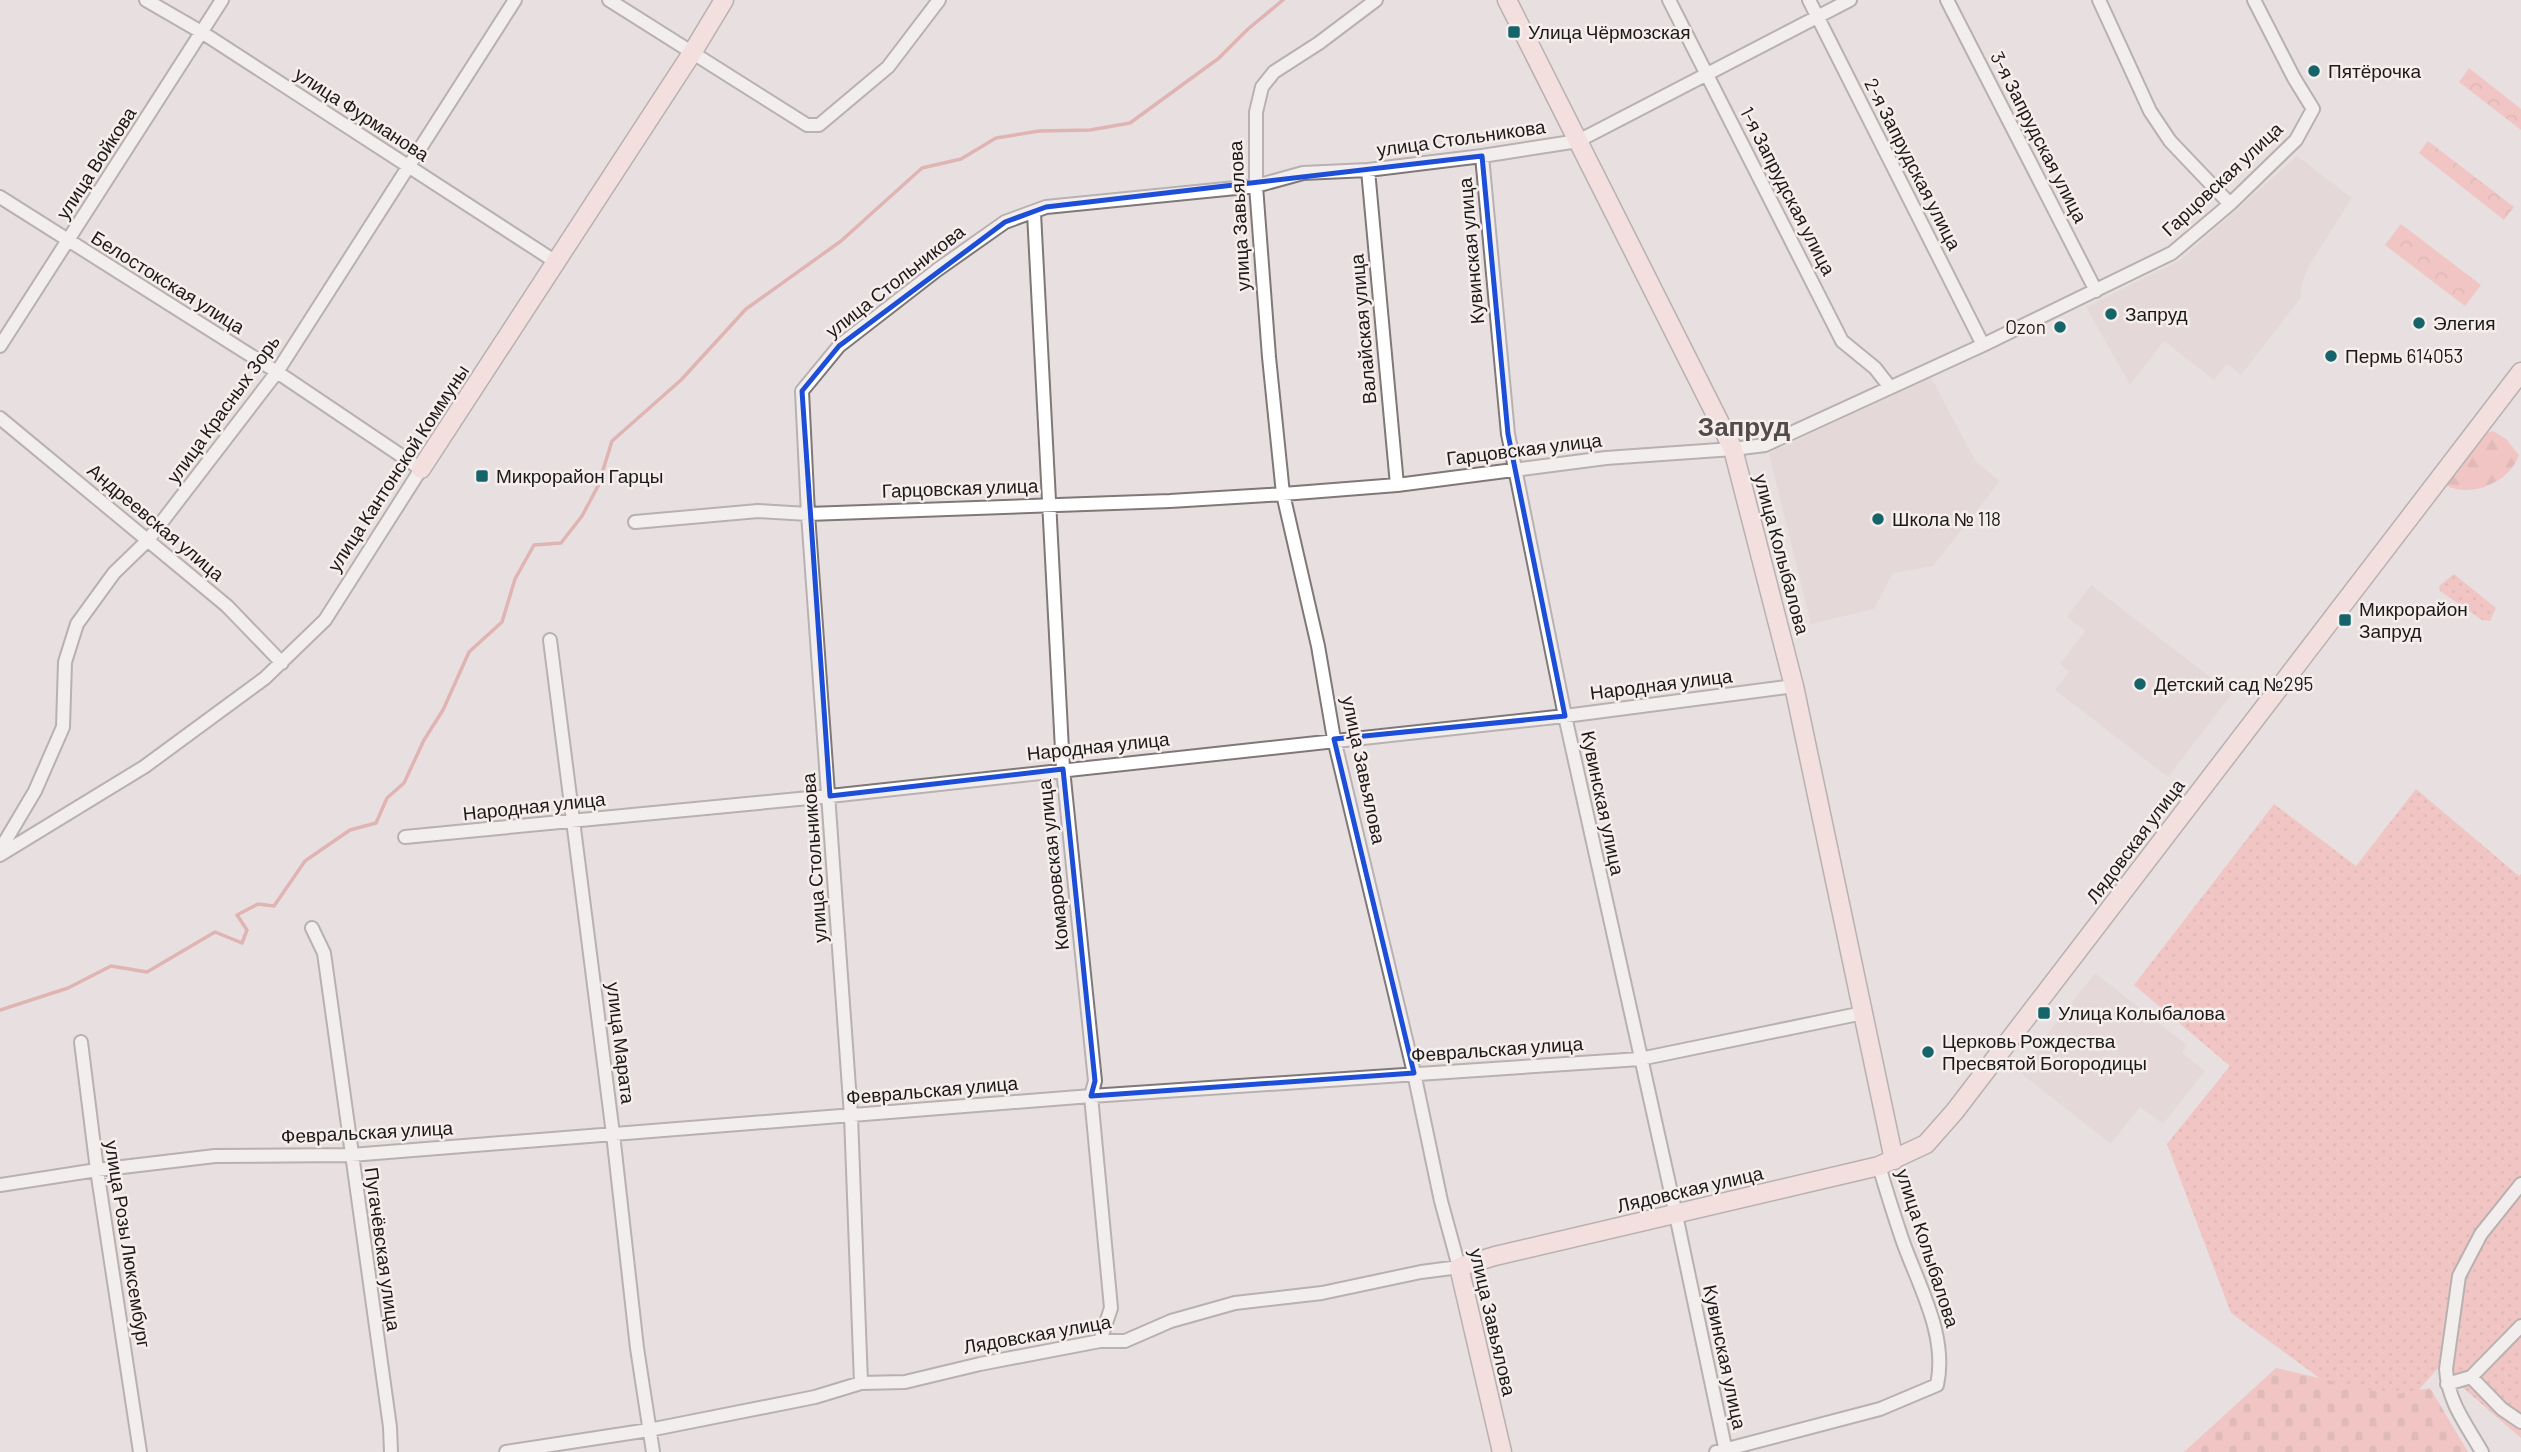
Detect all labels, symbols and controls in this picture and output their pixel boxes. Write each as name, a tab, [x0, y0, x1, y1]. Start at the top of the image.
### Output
place label: Улица Чёрмозская	[1528, 20, 1691, 43]
marker: Улица Чёрмозская	[1506, 24, 1522, 40]
street label: 3-я Запрудская улица	[1986, 47, 2093, 227]
place label: Пятёрочка	[2328, 59, 2422, 82]
street label: улица Фурманова	[291, 62, 434, 166]
marker: Пятёрочка	[2306, 63, 2322, 79]
street label: 2-я Запрудская улица	[1860, 74, 1967, 254]
street label: улица Войкова	[51, 102, 141, 223]
street label: 1-я Запрудская улица	[1736, 103, 1841, 279]
street label: улица Стольникова	[1375, 114, 1547, 161]
street label: Гарцовская улица	[2157, 117, 2287, 240]
street label: улица Завьялова	[1223, 140, 1254, 292]
street label: Кувинская улица	[1453, 176, 1488, 325]
street label: улица Стольникова	[821, 219, 969, 342]
street label: Белостокская улица	[87, 225, 250, 338]
street label: Валайская улица	[1344, 253, 1381, 405]
place label: Запруд	[2125, 302, 2188, 325]
marker: Запруд	[2103, 306, 2119, 322]
place label: Элегия	[2433, 311, 2496, 334]
place label: Ozon	[2005, 315, 2046, 338]
marker: Элегия	[2411, 315, 2427, 331]
marker: Ozon	[2052, 319, 2068, 335]
street label: улица Красных Зорь	[161, 330, 284, 487]
place label: Пермь 614053	[2345, 344, 2463, 367]
marker: Пермь 614053	[2323, 348, 2339, 364]
street label: улица Кантонской Коммуны	[322, 360, 473, 576]
district label: Запруд	[1698, 410, 1791, 441]
street label: Гарцовская улица	[1445, 427, 1603, 469]
street label: Андреевская улица	[83, 458, 230, 586]
place label: Микрорайон Гарцы	[496, 464, 663, 487]
marker: Микрорайон Гарцы	[474, 468, 490, 484]
street label: улица Колыбалова	[1750, 471, 1815, 637]
street label: Гарцовская улица	[881, 473, 1039, 502]
place label: Школа № 118	[1892, 507, 2001, 530]
marker: Школа № 118	[1870, 511, 1886, 527]
place label: Микрорайон Запруд	[2359, 597, 2468, 642]
marker: Микрорайон Запруд	[2337, 612, 2353, 628]
street label: Народная улица	[1588, 663, 1734, 704]
place label: Детский сад №295	[2154, 672, 2313, 695]
marker: Детский сад №295	[2132, 676, 2148, 692]
street label: улица Завьялова	[1338, 694, 1391, 846]
street label: Народная улица	[1025, 727, 1171, 764]
street label: Кувинская улица	[1577, 729, 1630, 878]
street label: улица Стольникова	[796, 772, 831, 944]
street label: Лядовская улица	[2080, 774, 2189, 907]
street label: Комаровская улица	[1032, 778, 1073, 951]
street label: Народная улица	[461, 787, 607, 824]
street label: улица Марата	[603, 981, 640, 1106]
place label: Улица Колыбалова	[2058, 1001, 2225, 1024]
marker: Улица Колыбалова	[2036, 1005, 2052, 1021]
place label: Церковь Рождества Пресвятой Богородицы	[1942, 1029, 2147, 1074]
street label: Февральская улица	[1410, 1031, 1584, 1066]
marker: Церковь Рождества Пресвятой Богородицы	[1920, 1044, 1936, 1060]
street label: Февральская улица	[845, 1070, 1019, 1108]
street label: Февральская улица	[280, 1115, 454, 1147]
street label: улица Розы Люксембург	[101, 1139, 156, 1349]
street label: Лядовская улица	[1615, 1160, 1766, 1217]
street label: Пугачёвская улица	[361, 1165, 406, 1333]
street label: улица Колыбалова	[1892, 1166, 1965, 1330]
street label: улица Завьялова	[1465, 1246, 1522, 1398]
street label: Кувинская улица	[1699, 1283, 1752, 1432]
street label: Лядовская улица	[961, 1309, 1113, 1358]

